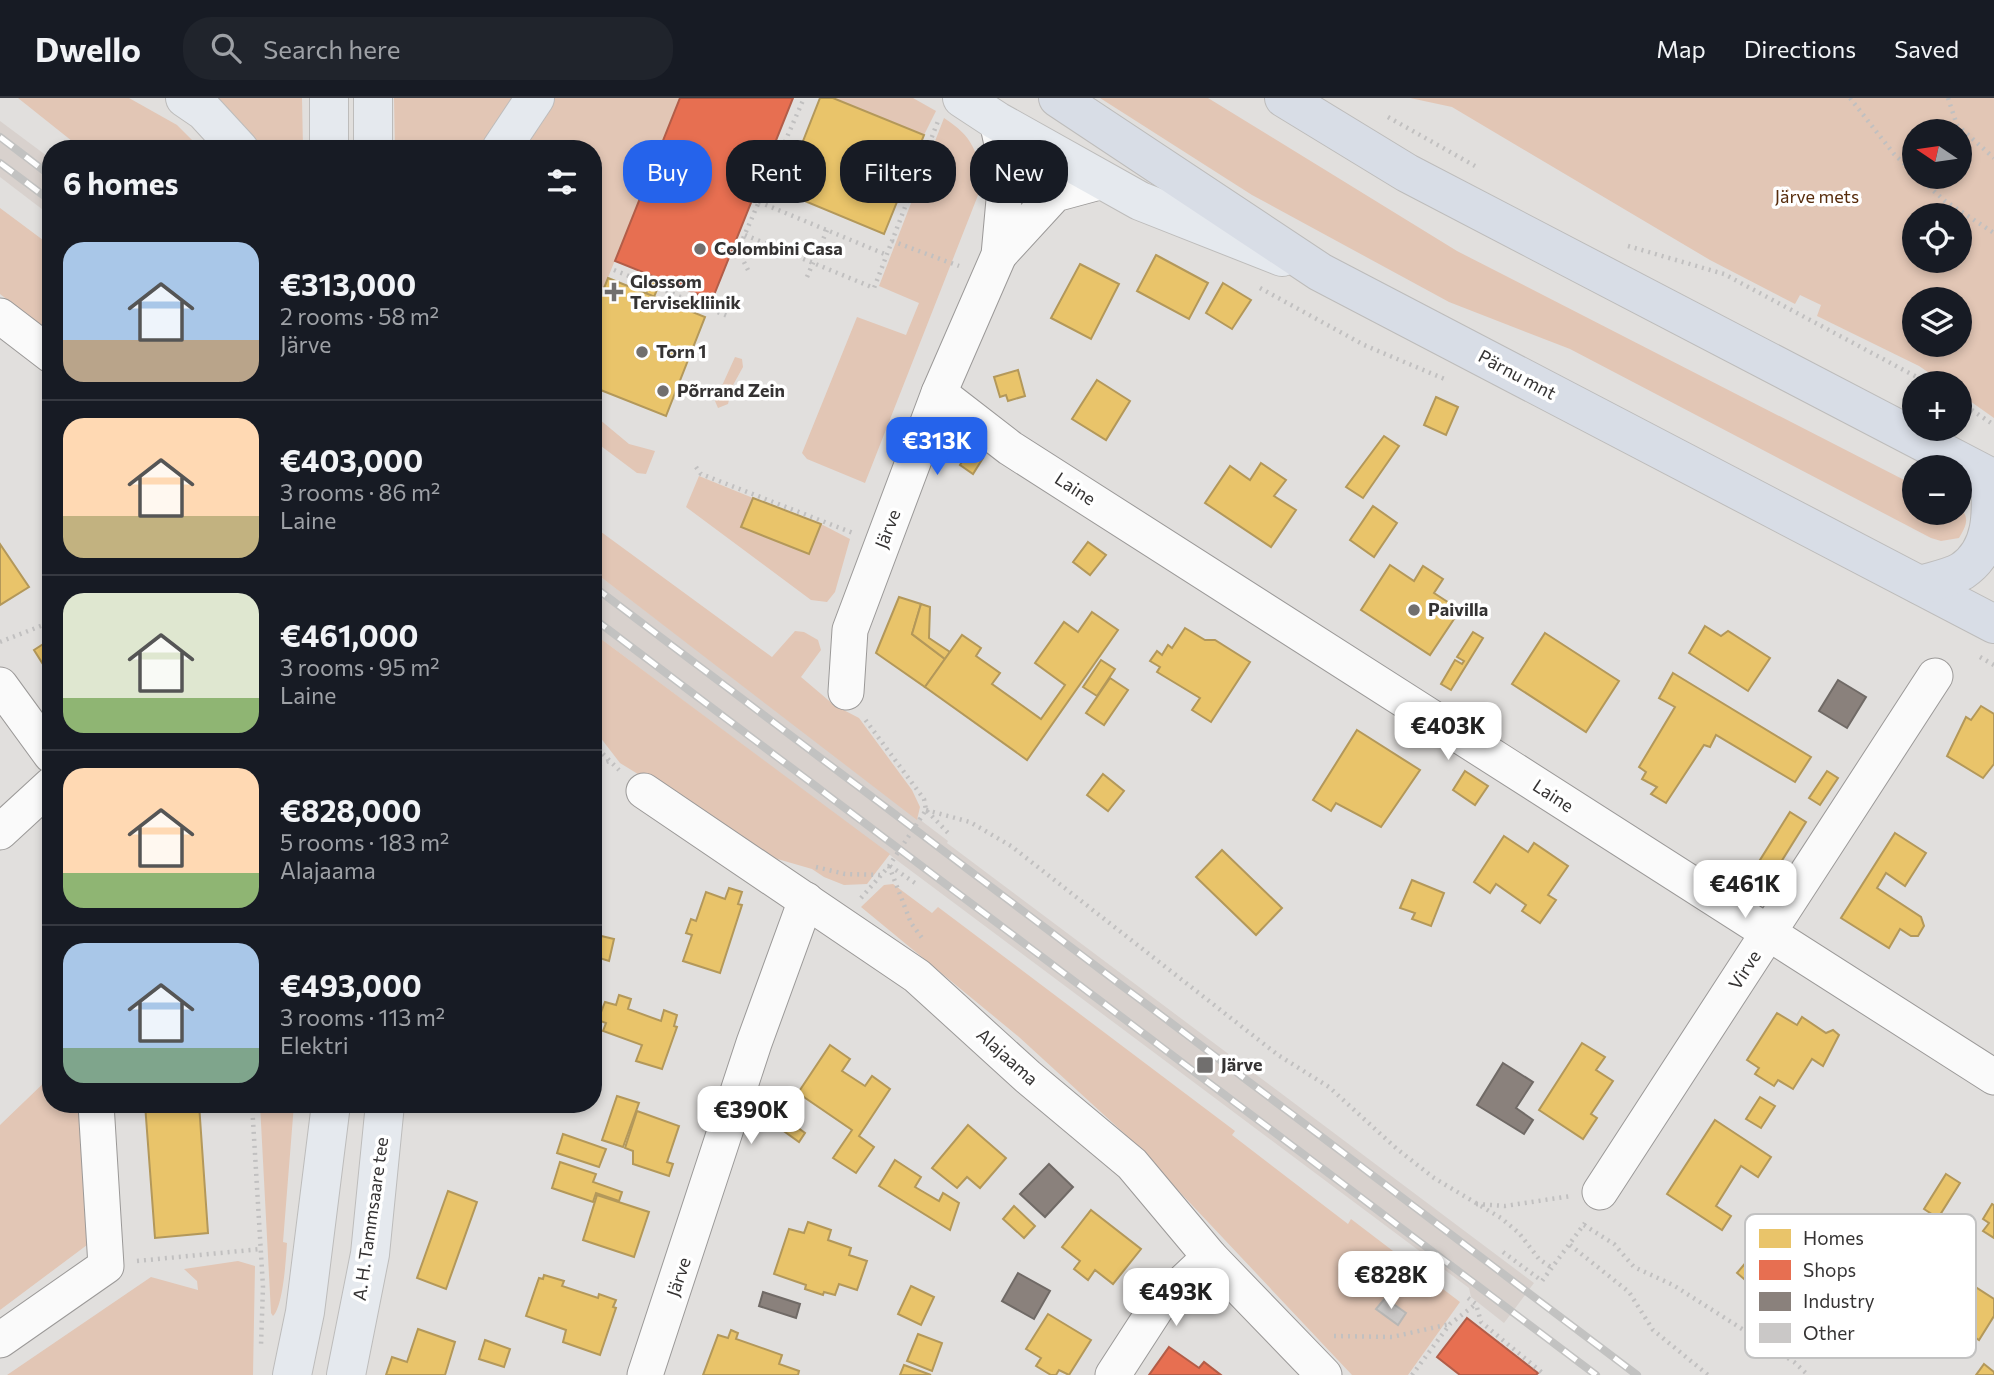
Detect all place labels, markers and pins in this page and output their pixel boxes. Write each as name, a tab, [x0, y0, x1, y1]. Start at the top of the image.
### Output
place label: Colombini Casa	[714, 237, 843, 259]
marker: Colombini Casa	[692, 241, 708, 257]
place label: Glossom Tervisekliinik	[630, 270, 742, 313]
marker: Glossom Tervisekliinik	[604, 282, 624, 302]
place label: Torn 1	[656, 340, 706, 362]
marker: Torn 1	[634, 344, 650, 360]
place label: Põrrand Zein	[677, 379, 785, 401]
marker: Põrrand Zein	[655, 383, 671, 399]
pin: €313K	[888, 418, 986, 477]
place label: Paivilla	[1428, 598, 1488, 620]
marker: Paivilla	[1406, 602, 1422, 618]
pin: €403K	[1399, 702, 1497, 762]
pin: €461K	[1696, 860, 1794, 920]
place label: Järve	[1221, 1053, 1262, 1075]
marker: Järve	[1195, 1055, 1215, 1075]
pin: €390K	[702, 1086, 800, 1146]
pin: €828K	[1342, 1252, 1440, 1311]
pin: €493K	[1127, 1268, 1225, 1328]

